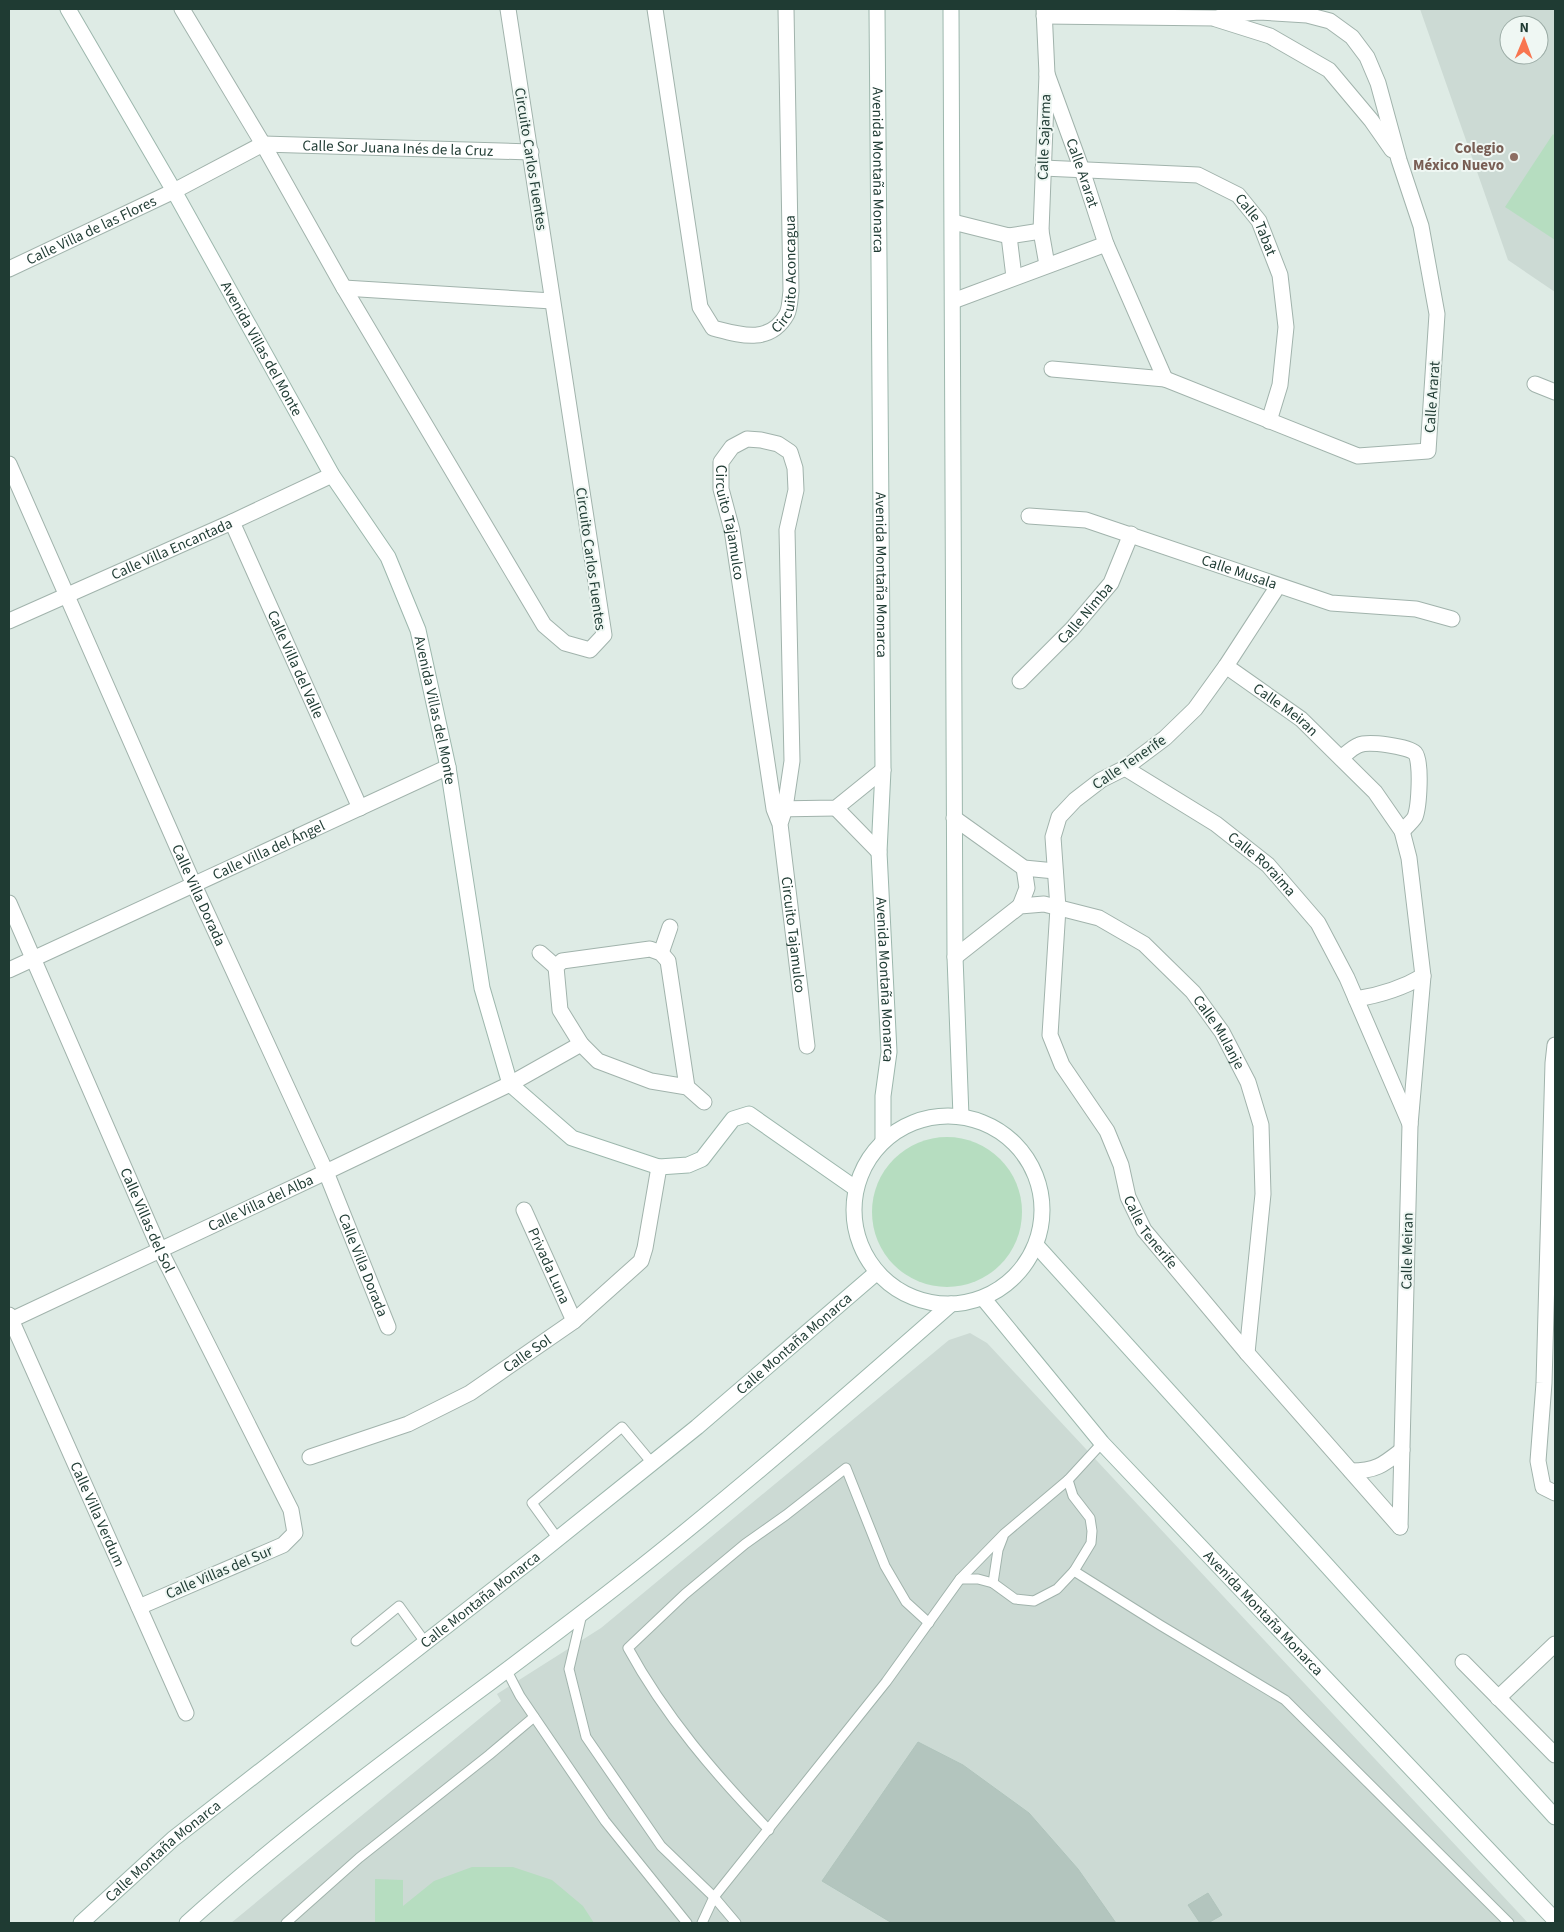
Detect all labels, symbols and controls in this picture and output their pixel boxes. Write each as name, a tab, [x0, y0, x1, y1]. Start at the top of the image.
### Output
north arrow	[1499, 15, 1549, 65]
text: N	[1519, 18, 1529, 38]
street label: Circuito Carlos Fuentes	[509, 86, 552, 232]
street label: Avenida Montaña Monarca	[867, 87, 889, 253]
street label: Calle Sajarma	[1033, 94, 1056, 180]
street label: Calle Sor Juana Inés de la Cruz	[302, 135, 493, 162]
street label: Calle Ararat	[1060, 135, 1104, 210]
place label: Colegio México Nuevo	[1413, 138, 1504, 176]
marker: Colegio México Nuevo	[1508, 151, 1520, 163]
street label: Calle Tabat	[1230, 189, 1281, 259]
street label: Calle Villa de las Flores	[23, 191, 160, 270]
street label: Circuito Aconcagua	[767, 215, 802, 339]
street label: Avenida Villas del Monte	[215, 278, 307, 420]
street label: Calle Ararat	[1420, 360, 1445, 434]
street label: Circuito Tajamulco	[710, 465, 749, 581]
street label: Circuito Carlos Fuentes	[570, 486, 611, 632]
street label: Avenida Montaña Monarca	[870, 492, 892, 658]
street label: Calle Villa Encantada	[108, 513, 236, 585]
street label: Calle Musala	[1199, 550, 1280, 595]
street label: Calle Nimba	[1053, 578, 1118, 649]
street label: Calle Villa del Valle	[262, 607, 329, 722]
street label: Avenida Villas del Monte	[409, 634, 461, 786]
street label: Calle Meiran	[1249, 678, 1323, 741]
street label: Calle Tenerife	[1088, 730, 1170, 795]
street label: Calle Villa del Ángel	[209, 815, 329, 885]
street label: Calle Roraima	[1223, 827, 1301, 901]
street label: Calle Villa Dorada	[166, 841, 231, 950]
street label: Circuito Tajamulco	[775, 876, 810, 994]
street label: Avenida Montaña Monarca	[870, 896, 899, 1064]
street label: Calle Mulanje	[1188, 991, 1250, 1073]
street label: Calle Villas del Sol	[114, 1165, 180, 1277]
street label: Calle Villa del Alba	[205, 1169, 317, 1237]
street label: Calle Tenerife	[1118, 1192, 1182, 1274]
street label: Calle Villa Dorada	[333, 1210, 393, 1320]
street label: Calle Meiran	[1396, 1212, 1419, 1290]
street label: Privada Luna	[522, 1224, 575, 1307]
street label: Calle Montaña Monarca	[732, 1288, 857, 1400]
street label: Calle Sol	[499, 1330, 556, 1378]
street label: Calle Villa Verdum	[65, 1459, 130, 1570]
street label: Calle Villas del Sur	[163, 1540, 277, 1604]
street label: Avenida Montaña Monarca	[1198, 1546, 1328, 1681]
street label: Calle Montaña Monarca	[416, 1547, 545, 1653]
street label: Calle Montaña Monarca	[101, 1796, 225, 1907]

